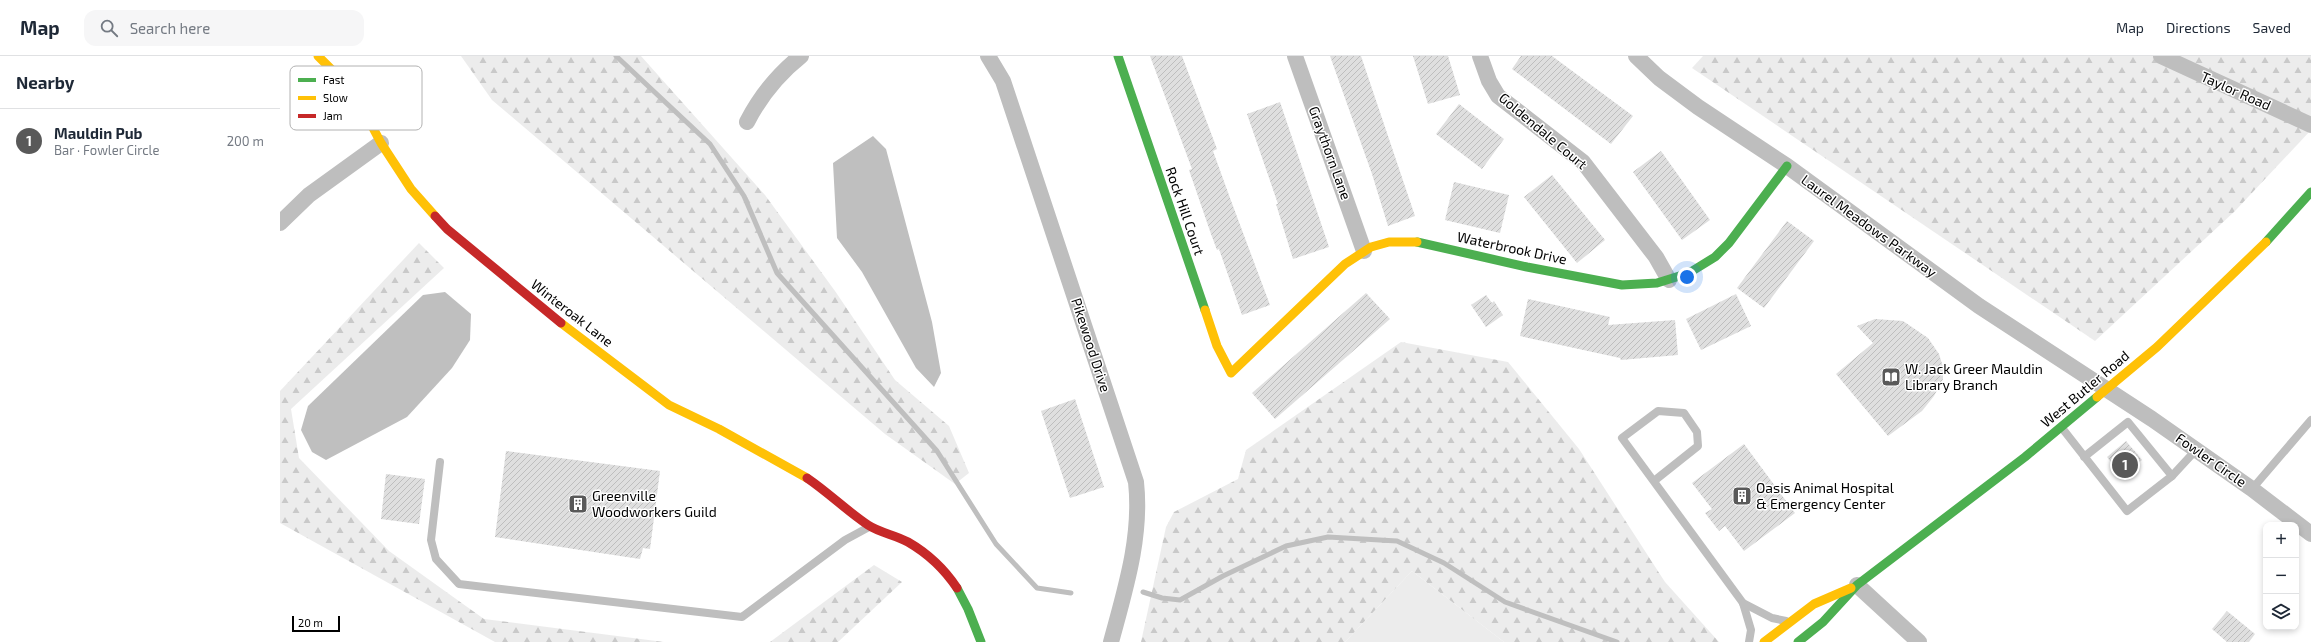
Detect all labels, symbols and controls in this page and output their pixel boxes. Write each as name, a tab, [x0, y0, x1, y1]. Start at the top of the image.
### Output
search box	[84, 10, 364, 46]
text: Map	[20, 16, 60, 39]
icon: search	[98, 17, 120, 39]
text: Search here	[130, 19, 210, 37]
text: Map	[2116, 19, 2144, 36]
text: Directions	[2166, 19, 2231, 36]
text: Saved	[2253, 19, 2291, 36]
legend	[290, 66, 422, 130]
street label: Taylor Road	[2199, 68, 2274, 114]
text: Nearby	[16, 72, 74, 92]
text: Fast	[323, 73, 345, 86]
street label: Goldendale Court	[1496, 89, 1591, 172]
text: Slow	[323, 91, 348, 104]
street label: Graythorn Lane	[1306, 104, 1355, 202]
text: Jam	[323, 109, 342, 122]
text: Mauldin Pub	[54, 124, 143, 142]
text: 1	[26, 133, 32, 149]
text: 200 m	[227, 133, 264, 149]
text: Bar · Fowler Circle	[54, 142, 159, 158]
street label: Rock Hill Court	[1162, 164, 1209, 257]
street label: Laurel Meadows Parkway	[1798, 171, 1941, 281]
street label: Waterbrook Drive	[1456, 228, 1569, 267]
your location	[1677, 267, 1697, 287]
street label: Winteroak Lane	[528, 275, 617, 350]
street label: Pikewood Drive	[1068, 296, 1115, 394]
street label: West Butler Road	[2037, 347, 2132, 431]
place label: W. Jack Greer Mauldin Library Branch	[1905, 360, 2043, 393]
library icon: W. Jack Greer Mauldin Library Branch	[1880, 366, 1902, 388]
street label: Fowler Circle	[2173, 429, 2250, 490]
pin: 1	[2112, 450, 2138, 480]
place label: Oasis Animal Hospital & Emergency Center	[1756, 479, 1895, 512]
building icon: Oasis Animal Hospital & Emergency Center	[1731, 485, 1753, 507]
place label: Greenville Woodworkers Guild	[592, 487, 717, 520]
building icon: Greenville Woodworkers Guild	[567, 493, 589, 515]
map controls	[2263, 522, 2299, 630]
button: +	[2263, 522, 2299, 558]
button: −	[2263, 558, 2299, 594]
button: layers	[2263, 594, 2299, 630]
scale bar	[292, 614, 340, 633]
text: 20 m	[298, 616, 323, 629]

